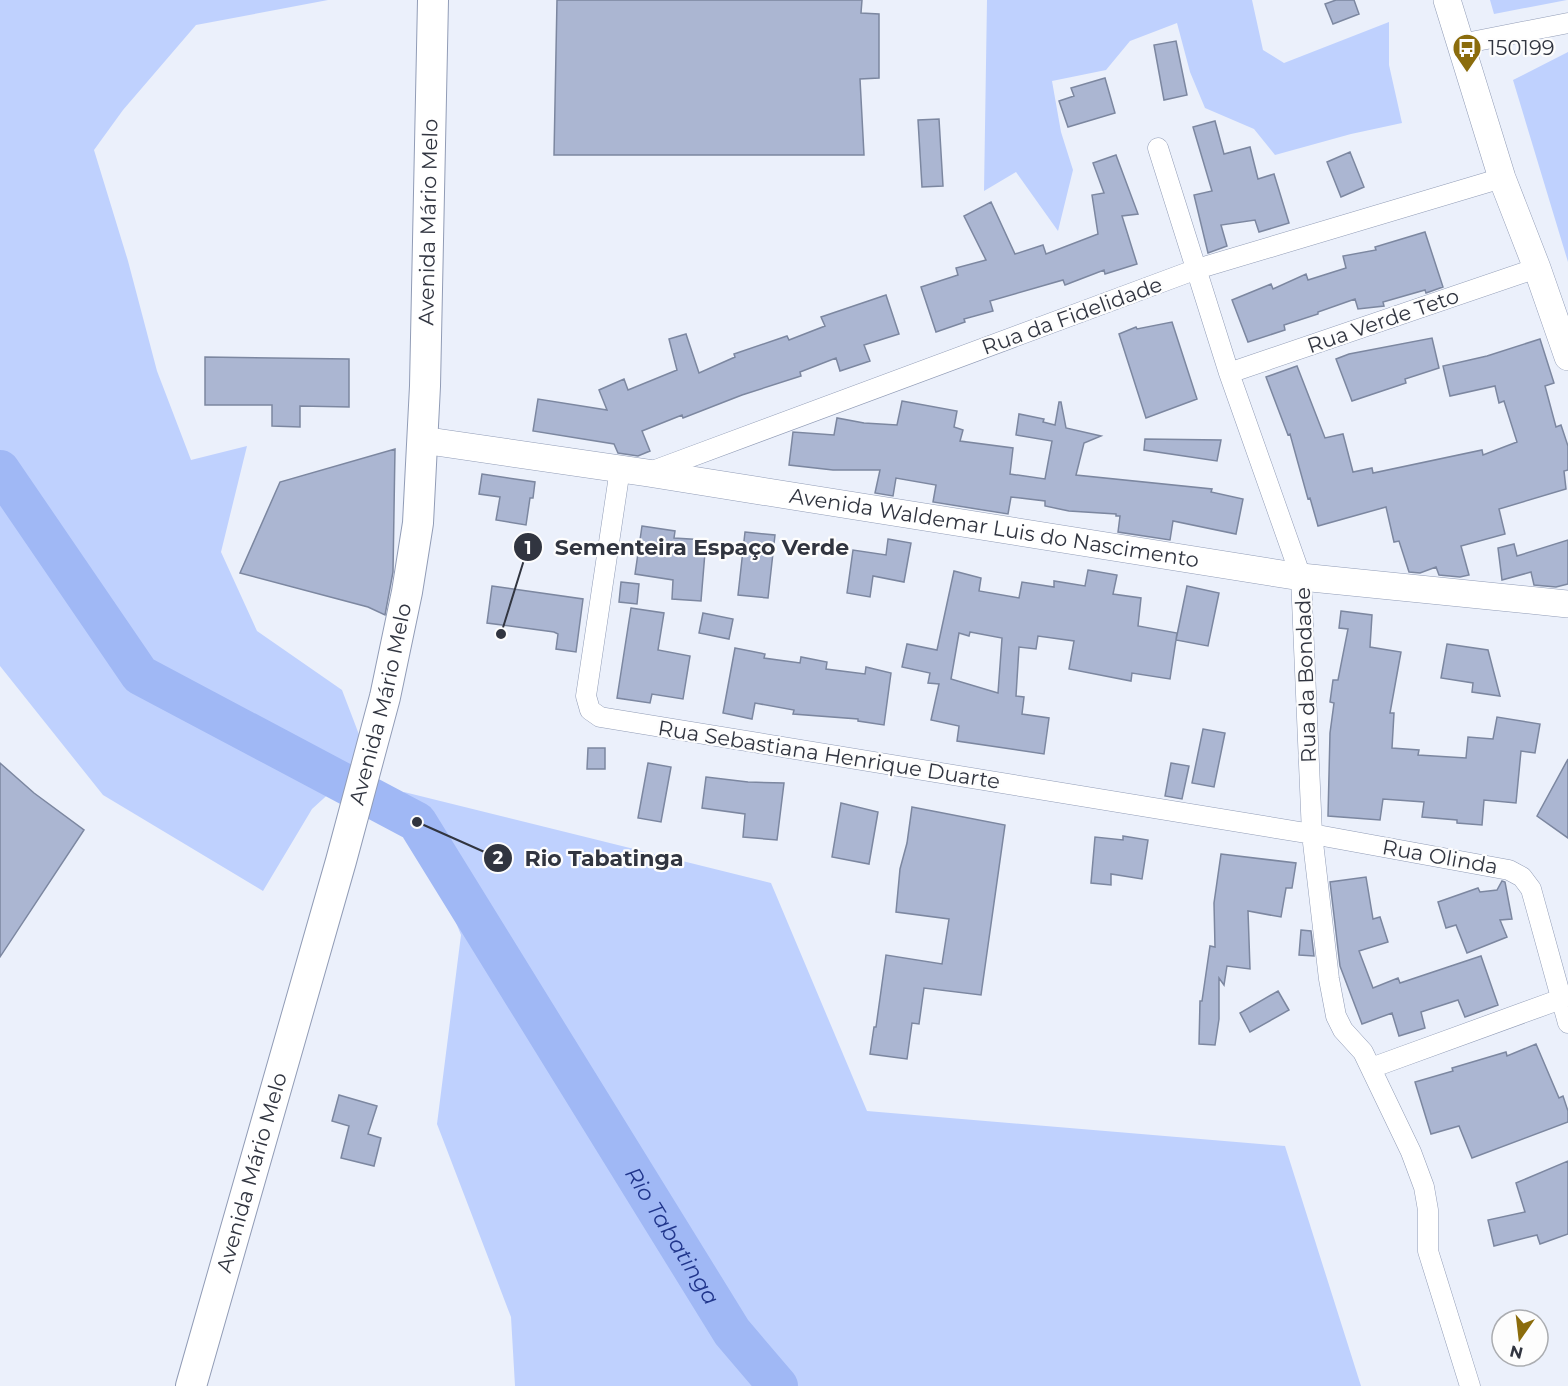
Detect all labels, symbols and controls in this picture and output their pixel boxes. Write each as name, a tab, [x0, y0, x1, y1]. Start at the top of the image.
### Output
bus stop icon: 150199	[1451, 32, 1483, 74]
place label: 150199	[1488, 35, 1555, 60]
street label: Avenida Mário Melo	[413, 118, 443, 326]
street label: Rua da Fidelidade	[978, 271, 1165, 360]
street label: Rua Verde Teto	[1304, 283, 1462, 358]
street label: Avenida Waldemar Luis do Nascimento	[788, 483, 1201, 573]
callout: Sementeira Espaço Verde	[513, 527, 861, 567]
text: Sementeira Espaço Verde	[555, 534, 849, 561]
text: 1	[524, 537, 532, 559]
street label: Rua da Bondade	[1290, 587, 1321, 763]
street label: Avenida Mário Melo	[344, 601, 416, 808]
street label: Rua Sebastiana Henrique Duarte	[656, 715, 1002, 794]
street label: Rua Olinda	[1380, 834, 1500, 879]
callout: Rio Tabatinga	[483, 838, 696, 878]
text: Rio Tabatinga	[524, 845, 684, 872]
text: 2	[493, 847, 504, 869]
street label: Avenida Mário Melo	[211, 1069, 292, 1275]
water label: Rio Tabatinga	[619, 1162, 725, 1310]
north arrow	[1490, 1308, 1550, 1368]
text: N	[1508, 1341, 1525, 1363]

